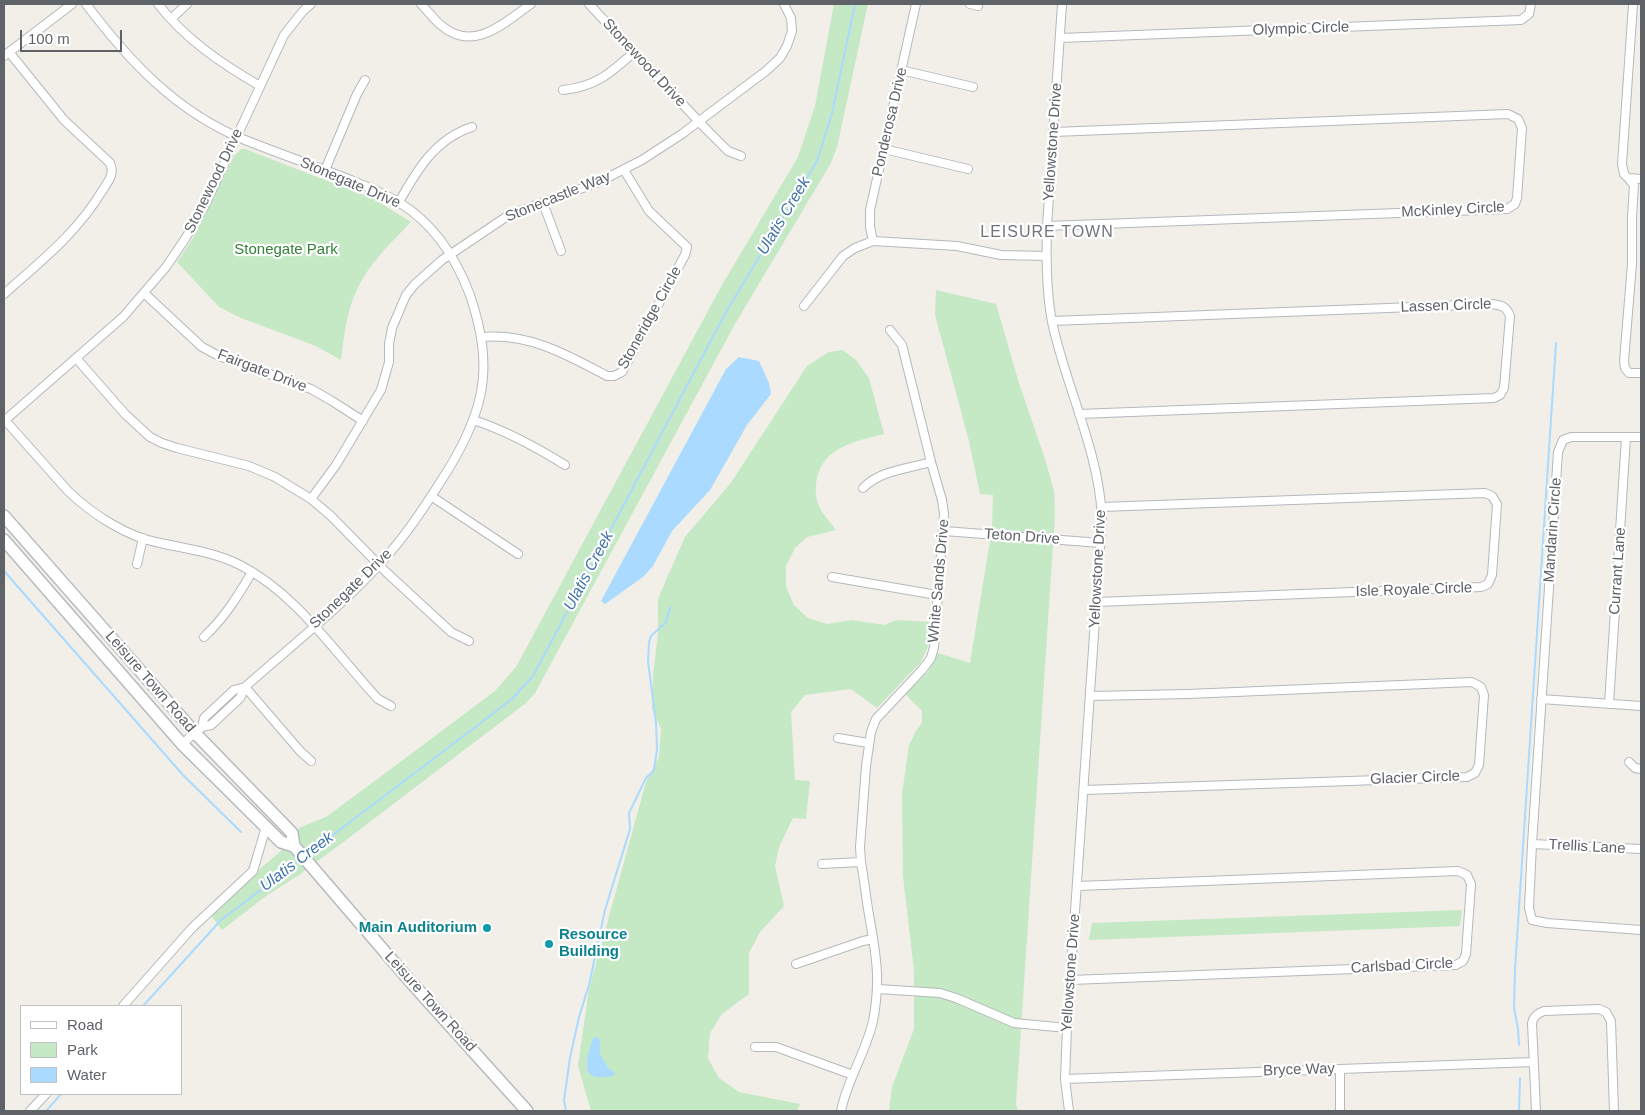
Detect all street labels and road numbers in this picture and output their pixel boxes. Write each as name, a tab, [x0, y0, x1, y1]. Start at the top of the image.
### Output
street label: Stonewood Drive	[598, 15, 690, 111]
street label: Olympic Circle	[1252, 18, 1350, 40]
street label: Ponderosa Drive	[869, 66, 911, 178]
street label: Yellowstone Drive	[1040, 82, 1066, 202]
street label: Stonewood Drive	[181, 126, 247, 236]
street label: Stonegate Drive	[297, 154, 403, 212]
street label: Stonecastle Way	[503, 168, 613, 226]
street label: McKinley Circle	[1401, 198, 1505, 222]
street label: Stoneridge Circle	[614, 263, 686, 373]
street label: Lassen Circle	[1400, 295, 1492, 317]
street label: Fairgate Drive	[215, 346, 309, 396]
street label: Mandarin Circle	[1540, 477, 1566, 583]
street label: Yellowstone Drive	[1086, 509, 1110, 629]
street label: White Sands Drive	[925, 518, 953, 644]
street label: Teton Drive	[984, 525, 1060, 549]
street label: Currant Lane	[1606, 527, 1630, 615]
street label: Stonegate Drive	[306, 545, 396, 633]
street label: Isle Royale Circle	[1355, 579, 1473, 601]
street label: Leisure Town Road	[101, 628, 199, 736]
street label: Glacier Circle	[1370, 767, 1460, 789]
street label: Trellis Lane	[1548, 836, 1626, 858]
street label: Yellowstone Drive	[1058, 913, 1084, 1033]
street label: Leisure Town Road	[380, 948, 480, 1056]
street label: Carlsbad Circle	[1350, 954, 1454, 978]
street label: Bryce Way	[1263, 1060, 1335, 1080]

